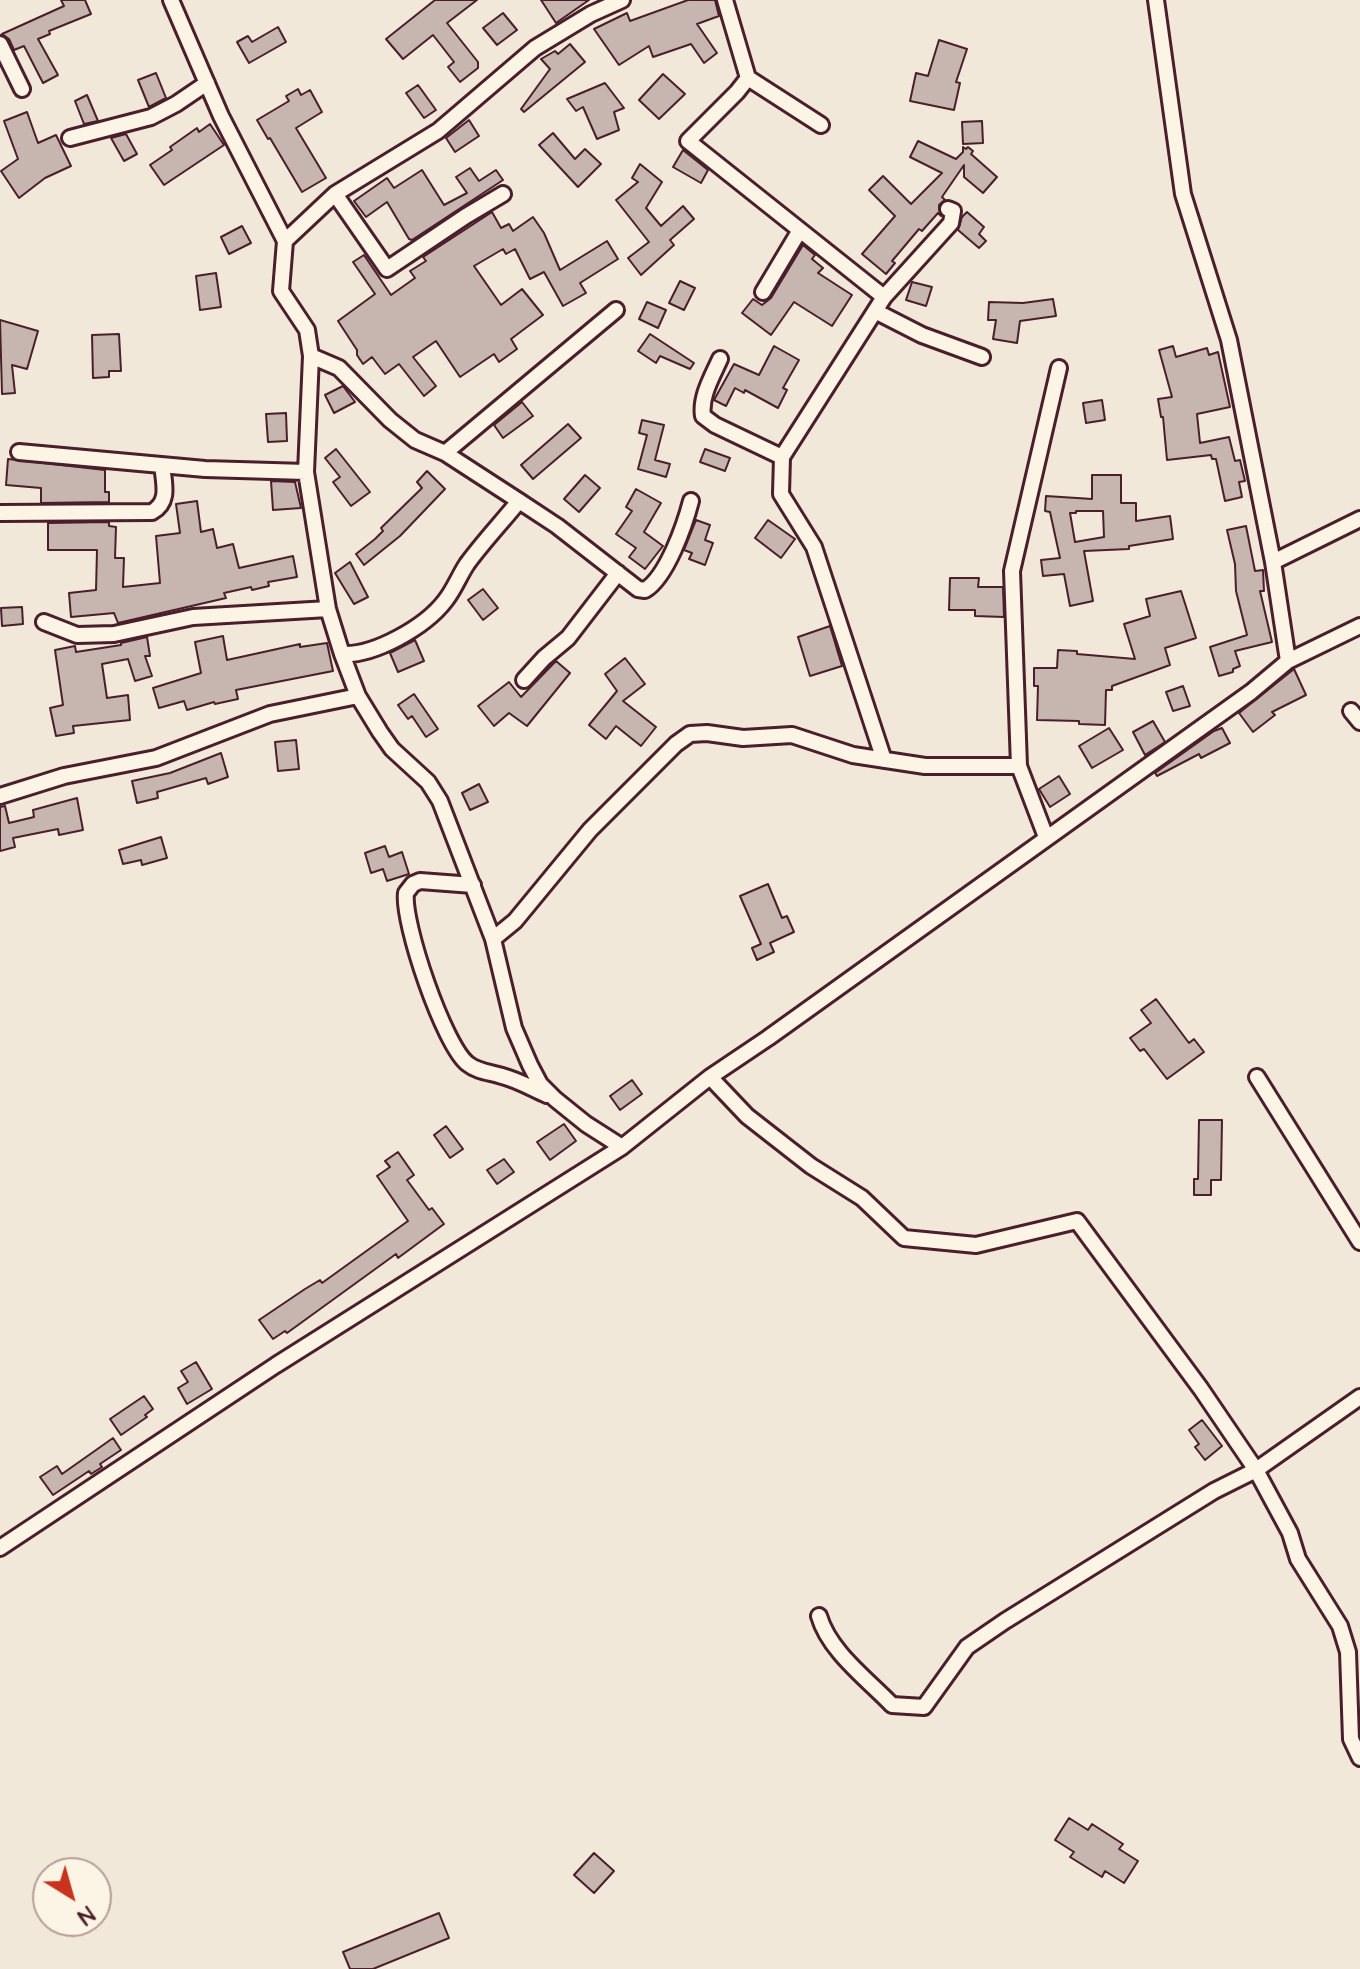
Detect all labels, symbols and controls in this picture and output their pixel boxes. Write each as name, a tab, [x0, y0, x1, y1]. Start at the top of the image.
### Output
north arrow	[32, 1857, 112, 1937]
text: N	[71, 1898, 100, 1931]

